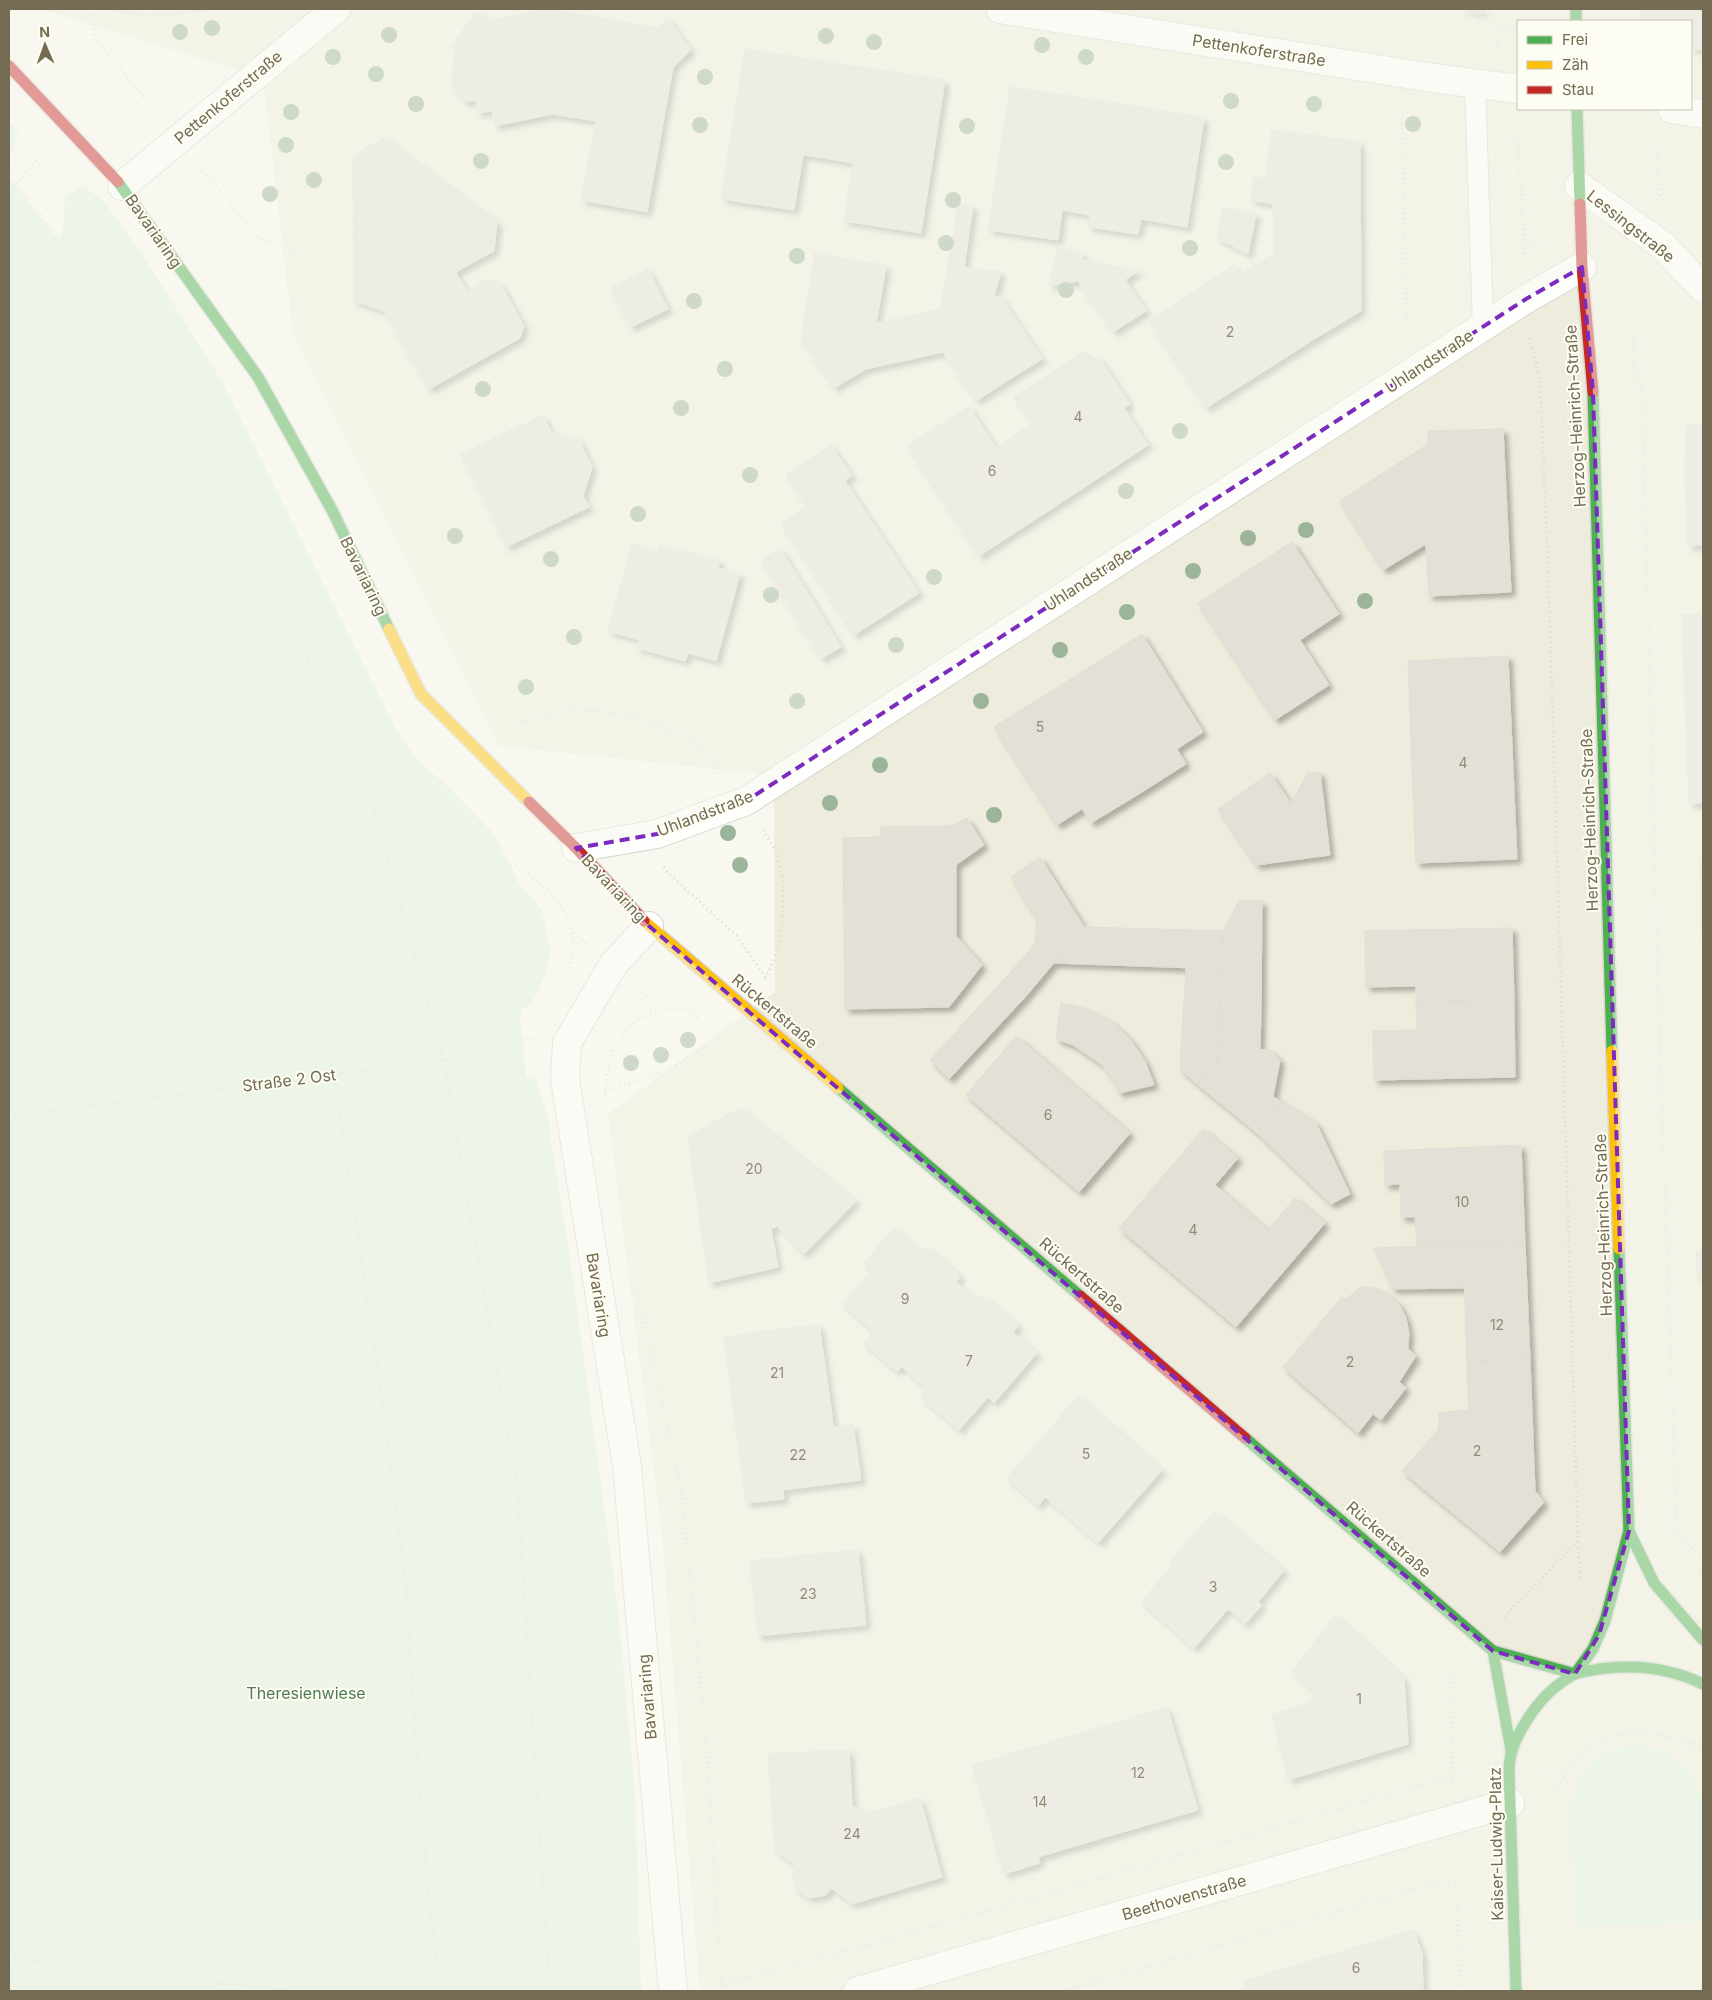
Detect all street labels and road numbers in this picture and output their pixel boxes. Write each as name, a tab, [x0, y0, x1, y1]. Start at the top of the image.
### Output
street label: Pettenkoferstraße	[1191, 30, 1327, 70]
street label: Pettenkoferstraße	[170, 46, 286, 148]
street label: Lessingstraße	[1583, 185, 1679, 267]
street label: Bavariaring	[121, 190, 187, 272]
street label: Herzog-Heinrich-Straße	[1560, 324, 1590, 508]
street label: Uhlandstraße	[1381, 325, 1477, 397]
street label: Bavariaring	[336, 533, 392, 619]
street label: Uhlandstraße	[1040, 543, 1136, 615]
street label: Herzog-Heinrich-Straße	[1576, 728, 1602, 912]
street label: Uhlandstraße	[654, 786, 756, 840]
street label: Bavariaring	[577, 850, 651, 926]
street label: Rückertstraße	[728, 969, 822, 1053]
street label: Straße 2 Ost	[241, 1064, 337, 1096]
street label: Herzog-Heinrich-Straße	[1590, 1133, 1616, 1317]
street label: Rückertstraße	[1035, 1233, 1129, 1317]
street label: Bavariaring	[582, 1251, 616, 1339]
street label: Rückertstraße	[1342, 1497, 1436, 1581]
street label: Bavariaring	[633, 1653, 661, 1741]
street label: Kaiser-Ludwig-Platz	[1485, 1767, 1507, 1921]
street label: Beethovenstraße	[1120, 1870, 1248, 1924]

